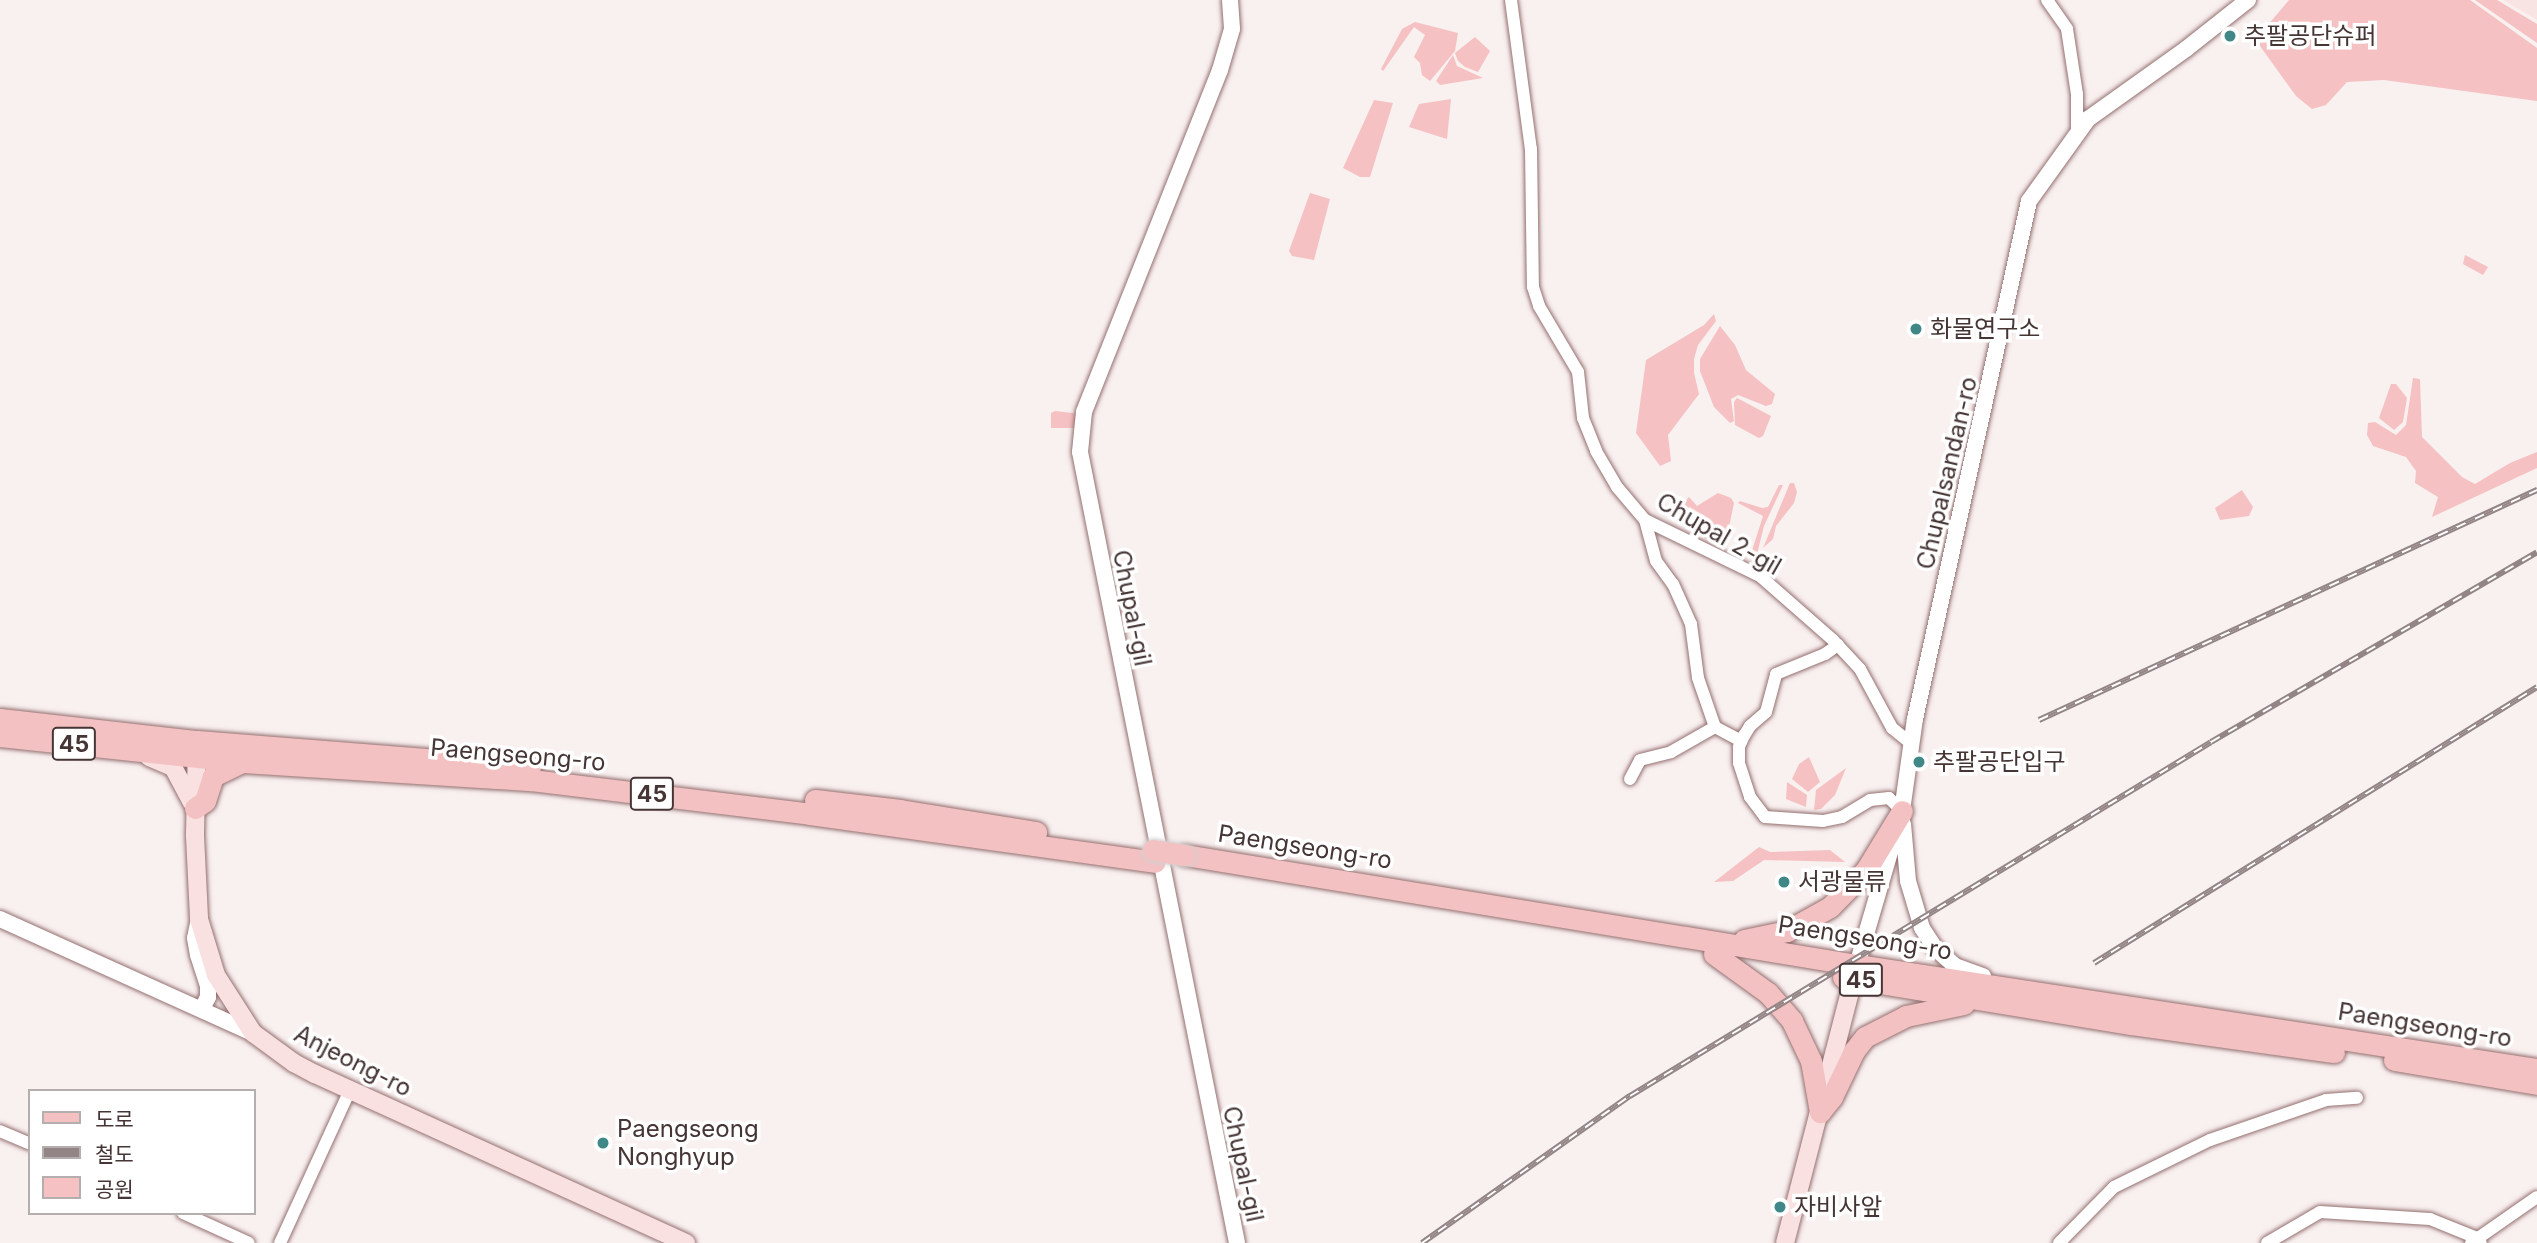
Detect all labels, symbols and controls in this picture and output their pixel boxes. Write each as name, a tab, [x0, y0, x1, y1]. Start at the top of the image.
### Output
place label: 추팔공단슈퍼	[2244, 22, 2376, 50]
marker: 추팔공단슈퍼	[2222, 28, 2238, 44]
place label: 화물연구소	[1930, 315, 2040, 343]
marker: 화물연구소	[1908, 321, 1924, 337]
street label: Chupalsandan-ro	[1911, 374, 1983, 572]
street label: Chupal 2-gil	[1652, 487, 1786, 581]
street label: Chupal-gil	[1107, 548, 1157, 668]
road number: 45	[51, 724, 97, 764]
street label: Paengseong-ro	[429, 733, 607, 777]
place label: 추팔공단입구	[1933, 748, 2065, 776]
marker: 추팔공단입구	[1911, 754, 1927, 770]
road number: 45	[629, 774, 675, 814]
street label: Paengseong-ro	[1216, 819, 1394, 875]
place label: 서광물류	[1798, 868, 1886, 896]
marker: 서광물류	[1776, 874, 1792, 890]
street label: Paengseong-ro	[1776, 910, 1954, 966]
road number: 45	[1838, 960, 1884, 1000]
street label: Paengseong-ro	[2336, 997, 2514, 1053]
street label: Anjeong-ro	[289, 1019, 417, 1103]
legend	[28, 1089, 256, 1215]
street label: Chupal-gil	[1217, 1104, 1269, 1224]
text: 도로	[95, 1107, 134, 1132]
place label: Paengseong Nonghyup	[617, 1115, 759, 1171]
marker: Paengseong Nonghyup	[595, 1135, 611, 1151]
text: 철도	[95, 1142, 134, 1167]
text: 공원	[95, 1177, 134, 1202]
place label: 자비사앞	[1794, 1193, 1882, 1221]
marker: 자비사앞	[1772, 1199, 1788, 1215]

